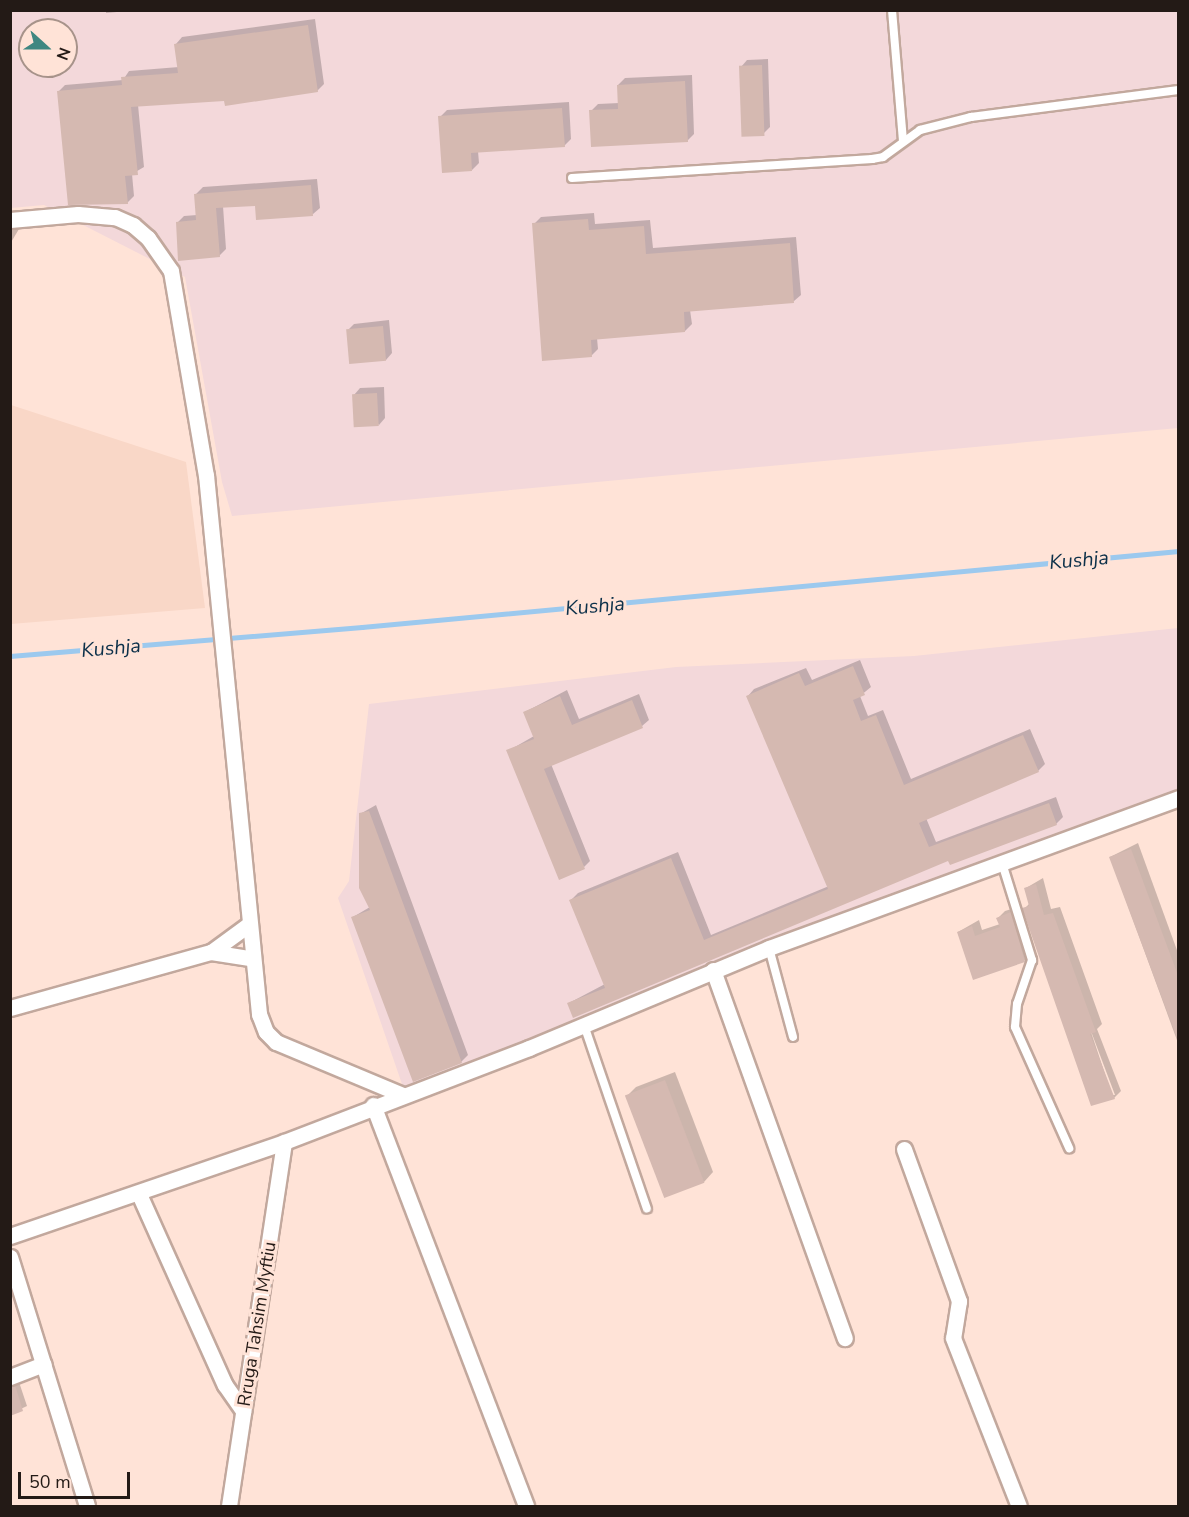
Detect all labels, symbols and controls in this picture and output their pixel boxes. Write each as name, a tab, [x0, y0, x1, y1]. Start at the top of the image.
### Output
north arrow	[18, 18, 78, 78]
text: N	[51, 44, 75, 63]
water label: Kushja	[1048, 545, 1110, 575]
water label: Kushja	[564, 591, 626, 621]
water label: Kushja	[80, 633, 142, 663]
street label: Rruga Tahsim Myftiu	[233, 1240, 281, 1408]
scale bar	[21, 1460, 134, 1498]
text: 50 m	[29, 1470, 71, 1494]

